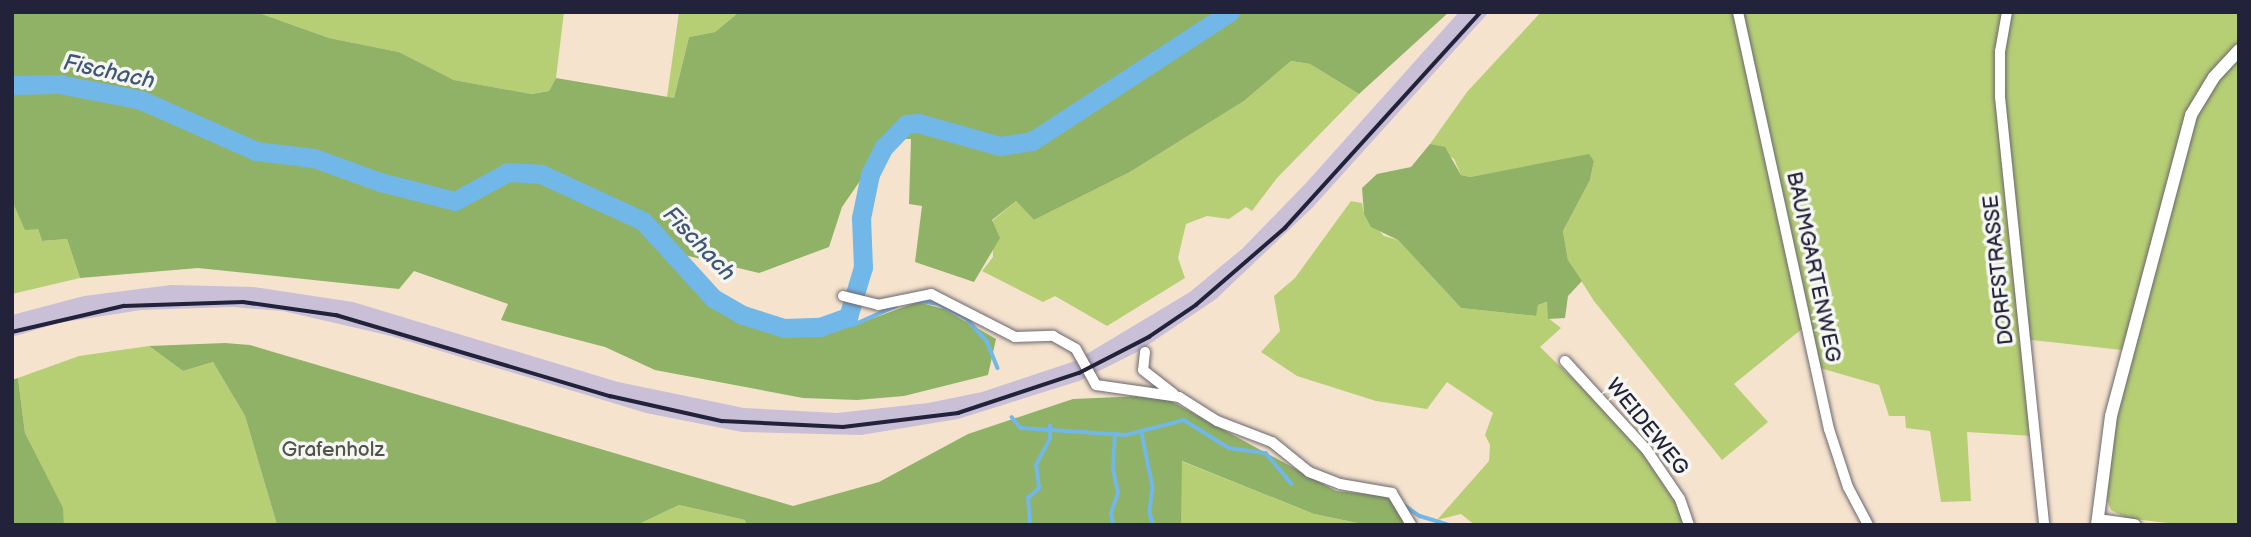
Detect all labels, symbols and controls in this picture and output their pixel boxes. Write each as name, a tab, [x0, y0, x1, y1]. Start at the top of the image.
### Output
water label: Fischach	[61, 49, 157, 95]
street label: BAUMGARTENWEG	[1780, 169, 1846, 365]
street label: DORFSTRASSE	[1979, 194, 2019, 346]
water label: Fischach	[657, 201, 741, 287]
street label: WEIDEWEG	[1600, 374, 1694, 480]
park label: Grafenholz	[281, 437, 385, 463]

